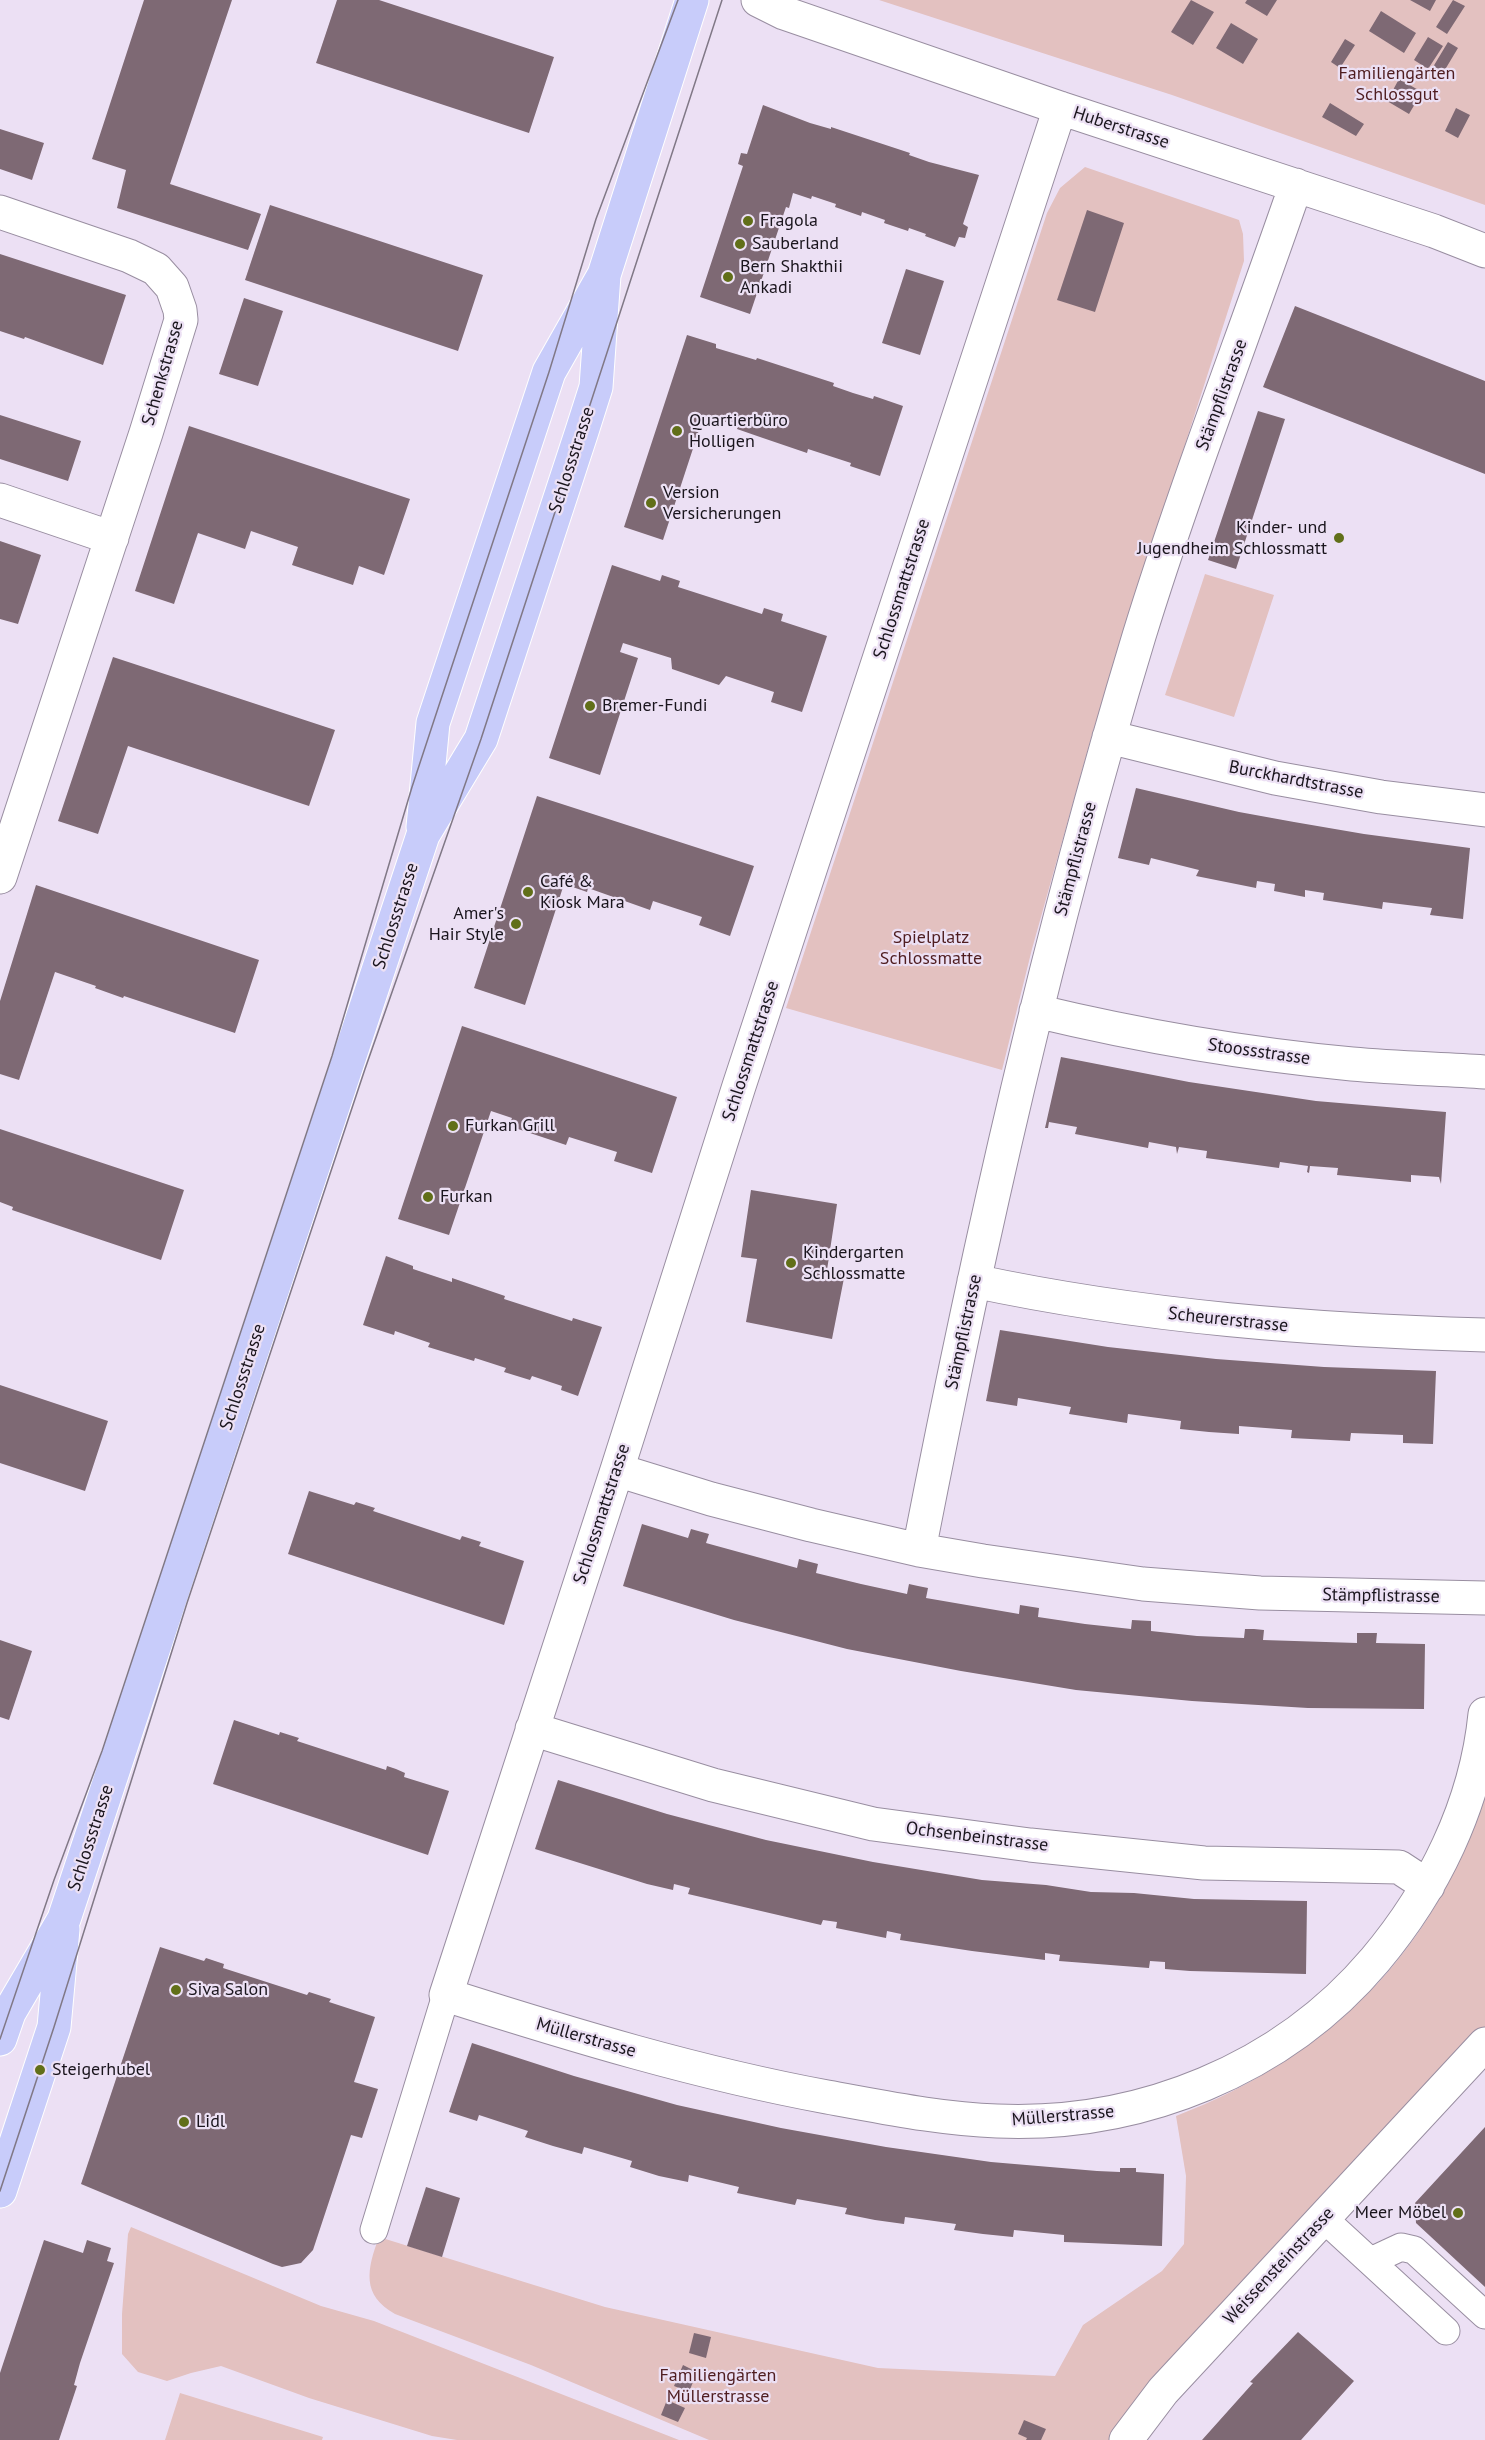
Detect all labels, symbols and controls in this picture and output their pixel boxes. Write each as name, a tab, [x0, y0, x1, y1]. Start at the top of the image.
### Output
park label: Familiengärten Schlossgut	[1339, 63, 1455, 106]
street label: Huberstrasse	[1070, 102, 1172, 154]
place label: Fragola	[760, 210, 818, 232]
marker: Fragola	[741, 214, 755, 228]
place label: Sauberland	[752, 233, 839, 255]
marker: Sauberland	[733, 237, 747, 251]
place label: Bern Shakthii Ankadi	[740, 256, 843, 298]
marker: Bern Shakthii Ankadi	[721, 270, 735, 284]
street label: Schenkstrasse	[138, 318, 188, 428]
street label: Stämpflistrasse	[1192, 336, 1252, 454]
street label: Schlossstrasse	[545, 404, 599, 516]
place label: Quartierbüro Holligen	[689, 410, 788, 452]
marker: Quartierbüro Holligen	[670, 424, 684, 438]
place label: Version Versicherungen	[663, 482, 781, 524]
marker: Version Versicherungen	[644, 496, 658, 510]
street label: Schlossmattstrasse	[869, 516, 935, 662]
place label: Kinder- und Jugendheim Schlossmatt	[1137, 517, 1327, 560]
marker: Kinder- und Jugendheim Schlossmatt	[1332, 531, 1346, 545]
place label: Bremer-Fundi	[602, 695, 707, 717]
marker: Bremer-Fundi	[583, 699, 597, 713]
street label: Burckhardtstrasse	[1227, 756, 1365, 804]
street label: Stämpflistrasse	[1050, 800, 1102, 918]
street label: Schlossstrasse	[369, 860, 423, 972]
place label: Café & Kiosk Mara	[540, 871, 625, 914]
marker: Café & Kiosk Mara	[521, 885, 535, 899]
place label: Amer's Hair Style	[429, 903, 504, 946]
marker: Amer's Hair Style	[509, 917, 523, 931]
park label: Spielplatz Schlossmatte	[880, 927, 982, 970]
street label: Schlossmattstrasse	[718, 978, 784, 1124]
street label: Stoossstrasse	[1207, 1034, 1311, 1070]
place label: Furkan Grill	[465, 1115, 555, 1137]
marker: Furkan Grill	[446, 1119, 460, 1133]
place label: Furkan	[440, 1186, 493, 1208]
marker: Furkan	[421, 1190, 435, 1204]
place label: Kindergarten Schlossmatte	[803, 1242, 905, 1284]
marker: Kindergarten Schlossmatte	[784, 1256, 798, 1270]
street label: Stämpflistrasse	[941, 1272, 987, 1392]
street label: Scheurerstrasse	[1167, 1303, 1289, 1337]
street label: Schlossstrasse	[216, 1321, 270, 1433]
street label: Schlossmattstrasse	[569, 1441, 635, 1587]
street label: Stämpflistrasse	[1322, 1584, 1440, 1608]
street label: Schlossstrasse	[64, 1782, 118, 1894]
street label: Ochsenbeinstrasse	[905, 1818, 1049, 1856]
place label: Siva Salon	[188, 1979, 268, 2001]
marker: Siva Salon	[169, 1983, 183, 1997]
street label: Müllerstrasse	[534, 2013, 638, 2063]
place label: Steigerhubel	[52, 2059, 150, 2081]
marker: Steigerhubel	[33, 2063, 47, 2077]
street label: Müllerstrasse	[1011, 2101, 1115, 2131]
place label: Lidl	[196, 2111, 225, 2133]
marker: Lidl	[177, 2115, 191, 2129]
place label: Meer Möbel	[1355, 2202, 1446, 2224]
street label: Weissensteinstrasse	[1219, 2203, 1339, 2329]
marker: Meer Möbel	[1451, 2206, 1465, 2220]
park label: Familiengärten Müllerstrasse	[660, 2365, 776, 2408]

